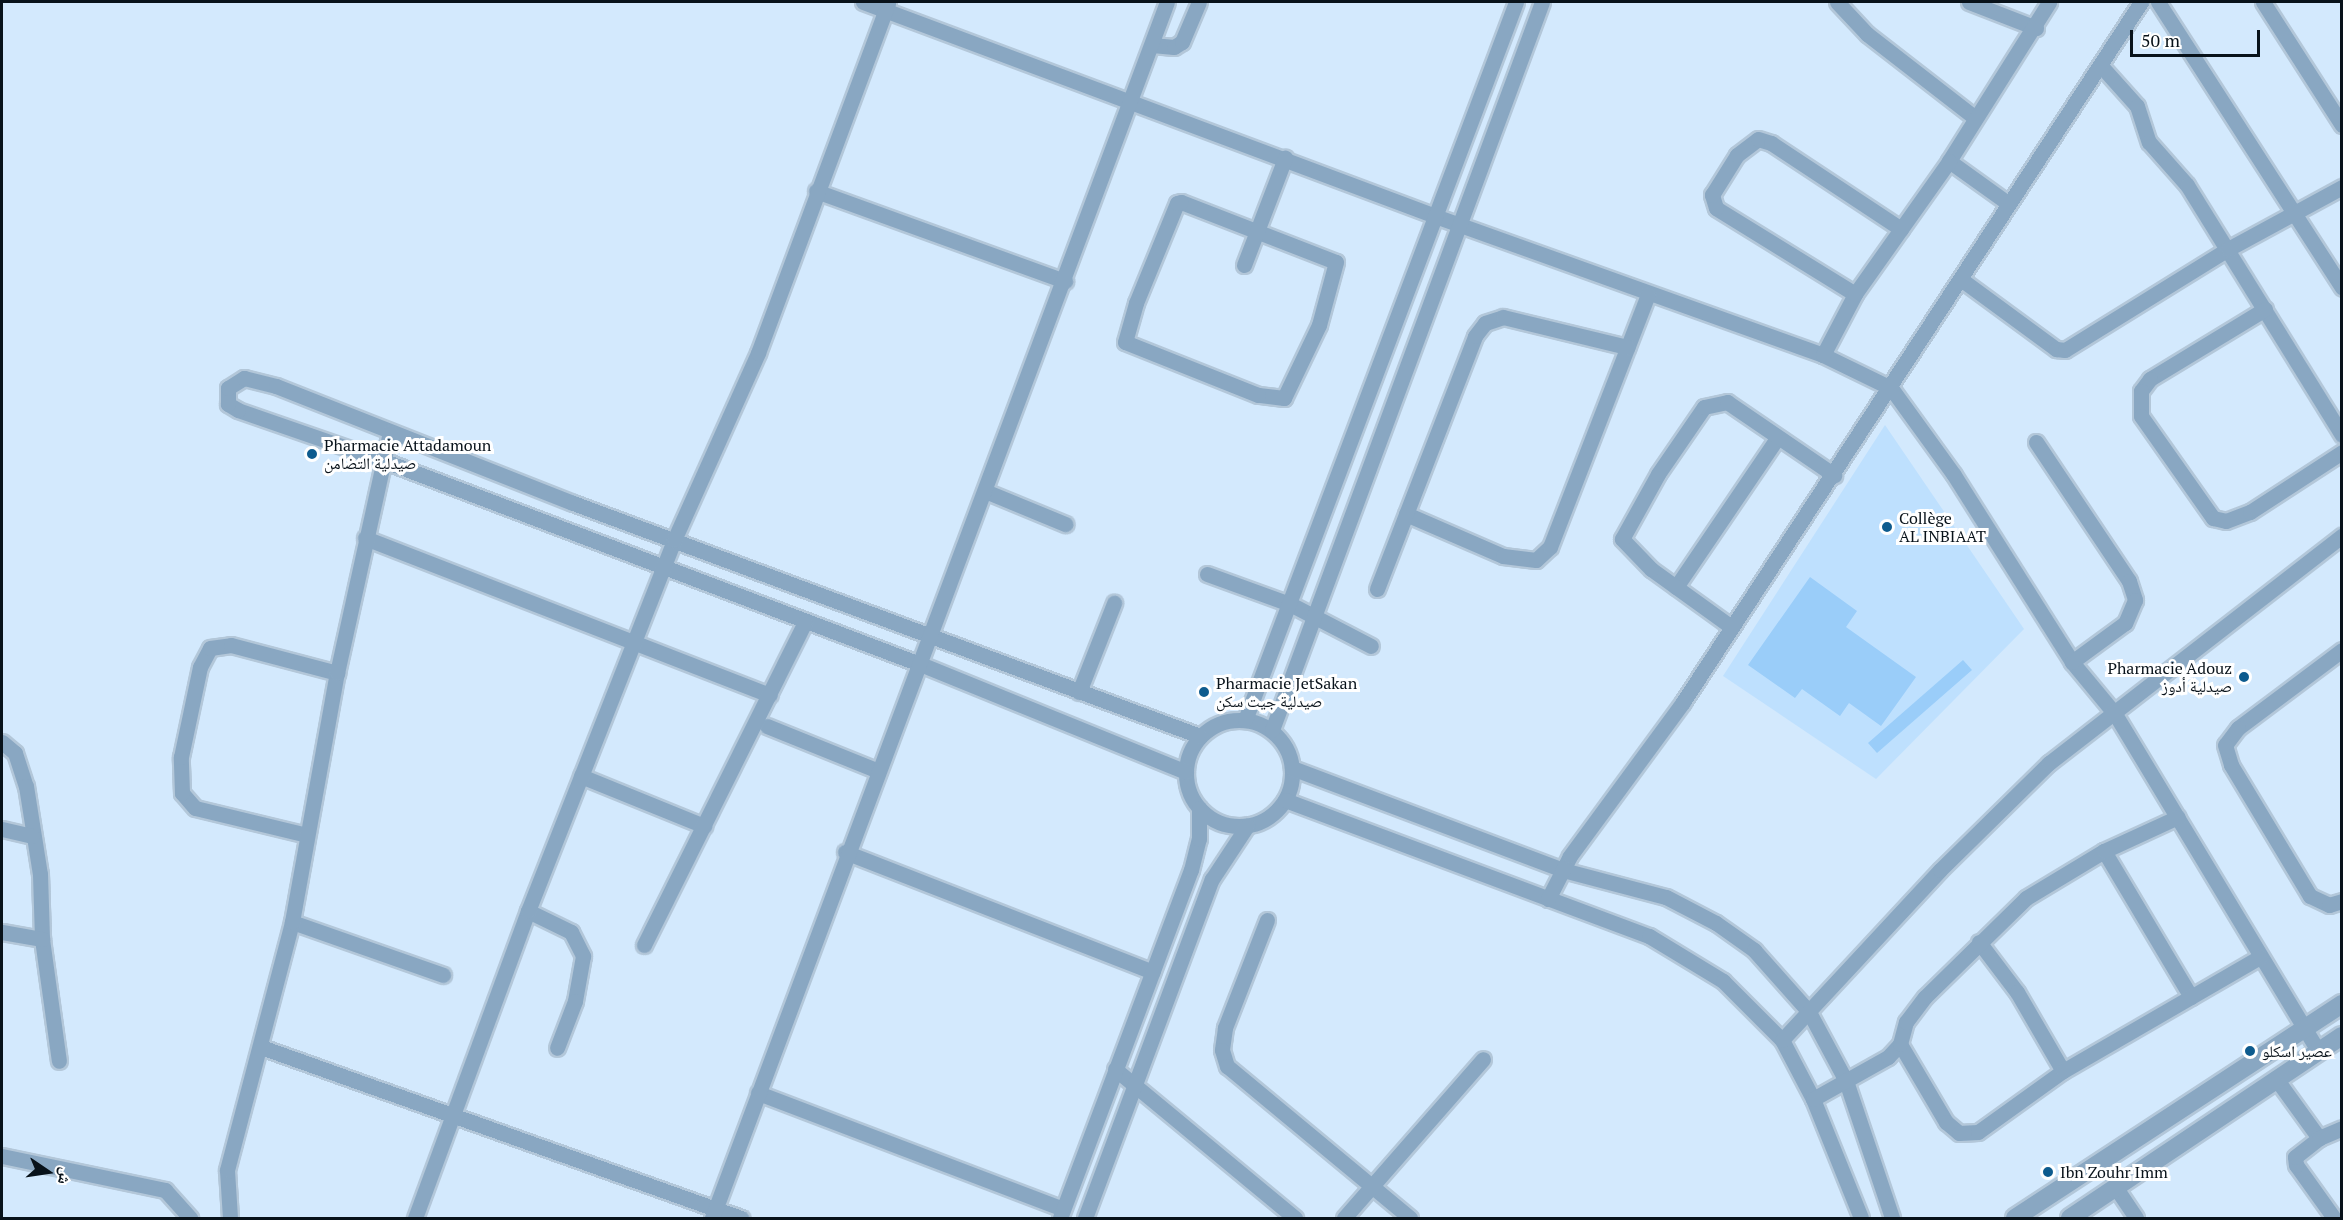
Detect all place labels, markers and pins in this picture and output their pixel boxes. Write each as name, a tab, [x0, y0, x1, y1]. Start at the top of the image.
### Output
place label: Pharmacie Attadamoun صيدلية التضامن	[324, 435, 492, 473]
marker: Pharmacie Attadamoun صيدلية التضامن	[305, 447, 319, 461]
place label: Collège AL INBIAAT	[1899, 508, 1986, 546]
marker: Collège AL INBIAAT	[1880, 520, 1894, 534]
place label: Pharmacie Adouz صيدلية أدوز	[2107, 658, 2232, 696]
marker: Pharmacie Adouz صيدلية أدوز	[2237, 670, 2251, 684]
place label: Pharmacie JetSakan صيدلية جيت سكن	[1216, 673, 1357, 711]
marker: Pharmacie JetSakan صيدلية جيت سكن	[1197, 685, 1211, 699]
place label: عصير اسكلو	[2262, 1041, 2332, 1061]
marker: عصير اسكلو	[2243, 1044, 2257, 1058]
place label: Ibn Zouhr Imm	[2060, 1162, 2168, 1182]
marker: Ibn Zouhr Imm	[2041, 1165, 2055, 1179]

